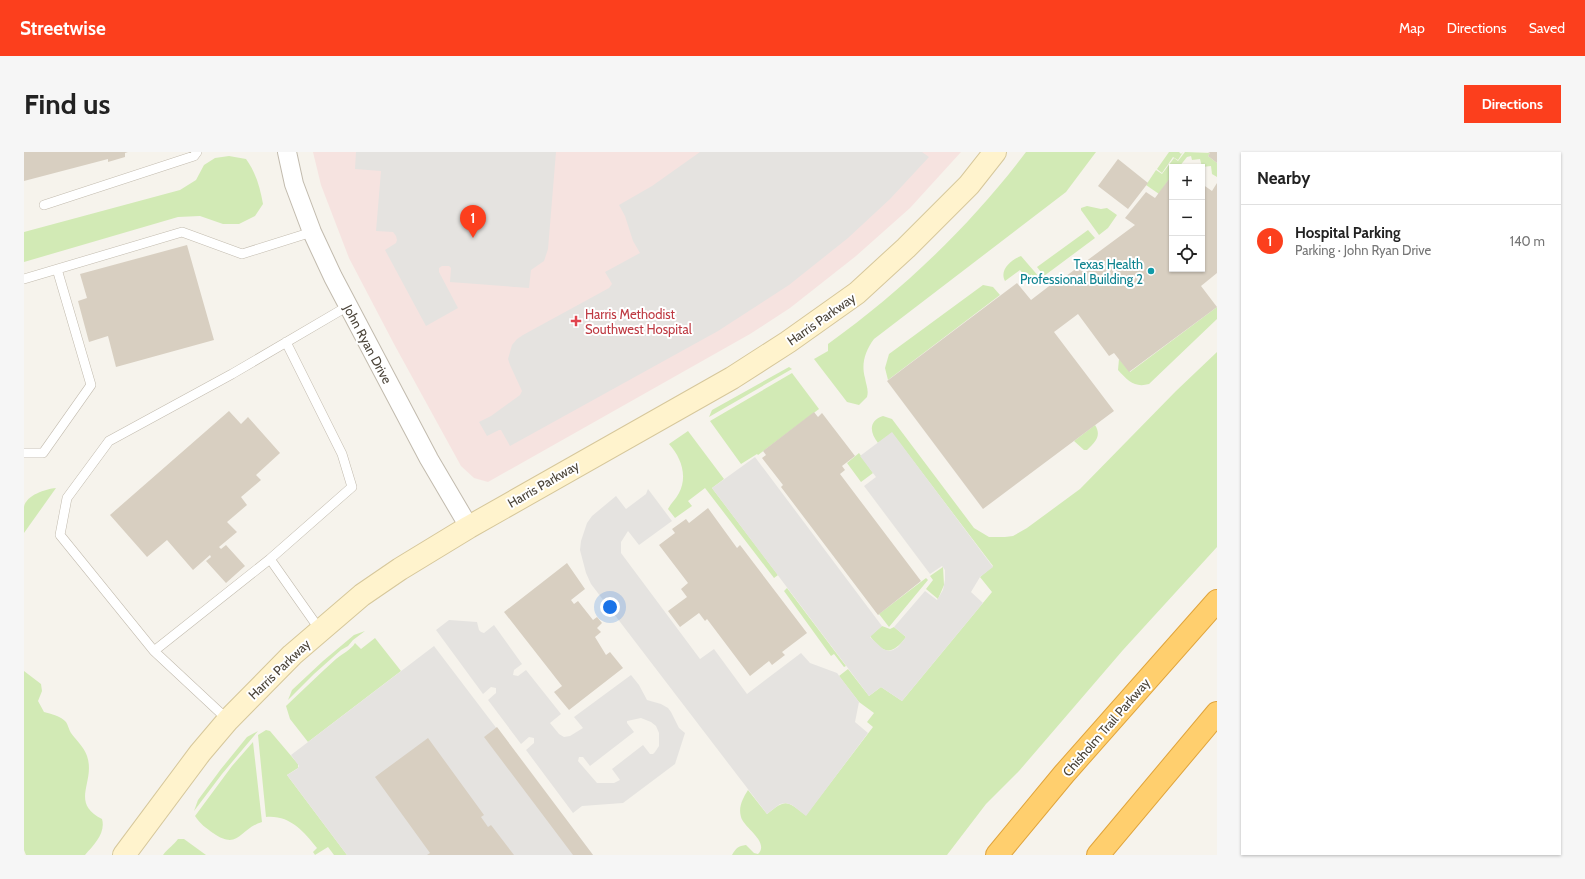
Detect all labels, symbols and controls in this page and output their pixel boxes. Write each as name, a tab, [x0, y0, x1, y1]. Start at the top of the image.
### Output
text: Streetwise	[20, 17, 106, 40]
text: Map	[1399, 19, 1425, 37]
text: Directions	[1447, 19, 1507, 37]
text: Saved	[1529, 19, 1565, 37]
button: Directions	[1464, 85, 1561, 123]
text: Find us	[24, 87, 110, 121]
map controls	[1169, 164, 1205, 272]
button: +	[1169, 164, 1205, 200]
text: Nearby	[1257, 168, 1310, 188]
button: −	[1169, 200, 1205, 236]
pin: 1	[460, 205, 486, 238]
text: Hospital Parking	[1295, 224, 1401, 242]
text: 1	[1268, 233, 1272, 249]
text: 140 m	[1510, 233, 1545, 249]
button: locate	[1169, 236, 1205, 272]
text: Parking · John Ryan Drive	[1295, 242, 1431, 258]
place label: Texas Health Professional Building 2	[1020, 256, 1143, 287]
marker: Texas Health Professional Building 2	[1146, 266, 1156, 276]
street label: Harris Parkway	[784, 289, 859, 348]
street label: John Ryan Drive	[340, 301, 396, 387]
place label: Harris Methodist Southwest Hospital	[585, 306, 692, 337]
marker: Harris Methodist Southwest Hospital	[570, 315, 582, 327]
street label: Harris Parkway	[504, 457, 582, 511]
your location	[600, 597, 620, 617]
street label: Harris Parkway	[245, 635, 314, 703]
street label: Chisholm Trail Parkway	[1059, 674, 1153, 779]

